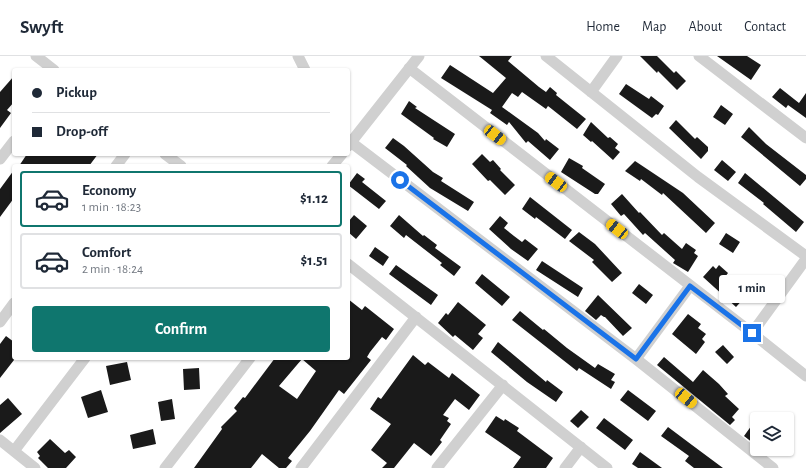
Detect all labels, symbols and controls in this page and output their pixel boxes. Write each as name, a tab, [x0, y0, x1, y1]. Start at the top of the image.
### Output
text: Swyft	[20, 18, 64, 37]
text: Home	[586, 20, 620, 34]
text: Map	[642, 20, 666, 34]
text: About	[688, 20, 722, 34]
text: Contact	[744, 20, 786, 34]
text: Pickup	[56, 85, 97, 100]
car	[482, 123, 508, 147]
text: Drop-off	[56, 124, 108, 139]
car	[543, 170, 569, 194]
route start	[391, 171, 409, 189]
icon: car	[34, 181, 70, 217]
text: Economy	[82, 183, 136, 198]
text: $1.12	[300, 191, 328, 206]
text: 1 min · 18:23	[82, 201, 141, 214]
car	[604, 217, 630, 241]
icon: car	[34, 243, 70, 279]
text: Comfort	[82, 245, 131, 260]
text: $1.51	[301, 253, 328, 268]
text: 2 min · 18:24	[82, 263, 143, 276]
callout: 1 min	[719, 275, 785, 303]
text: 1 min	[738, 282, 766, 295]
button: Confirm	[32, 306, 330, 352]
route end	[743, 324, 761, 342]
car	[673, 386, 699, 410]
map controls	[750, 412, 794, 456]
button: layers	[750, 412, 794, 456]

